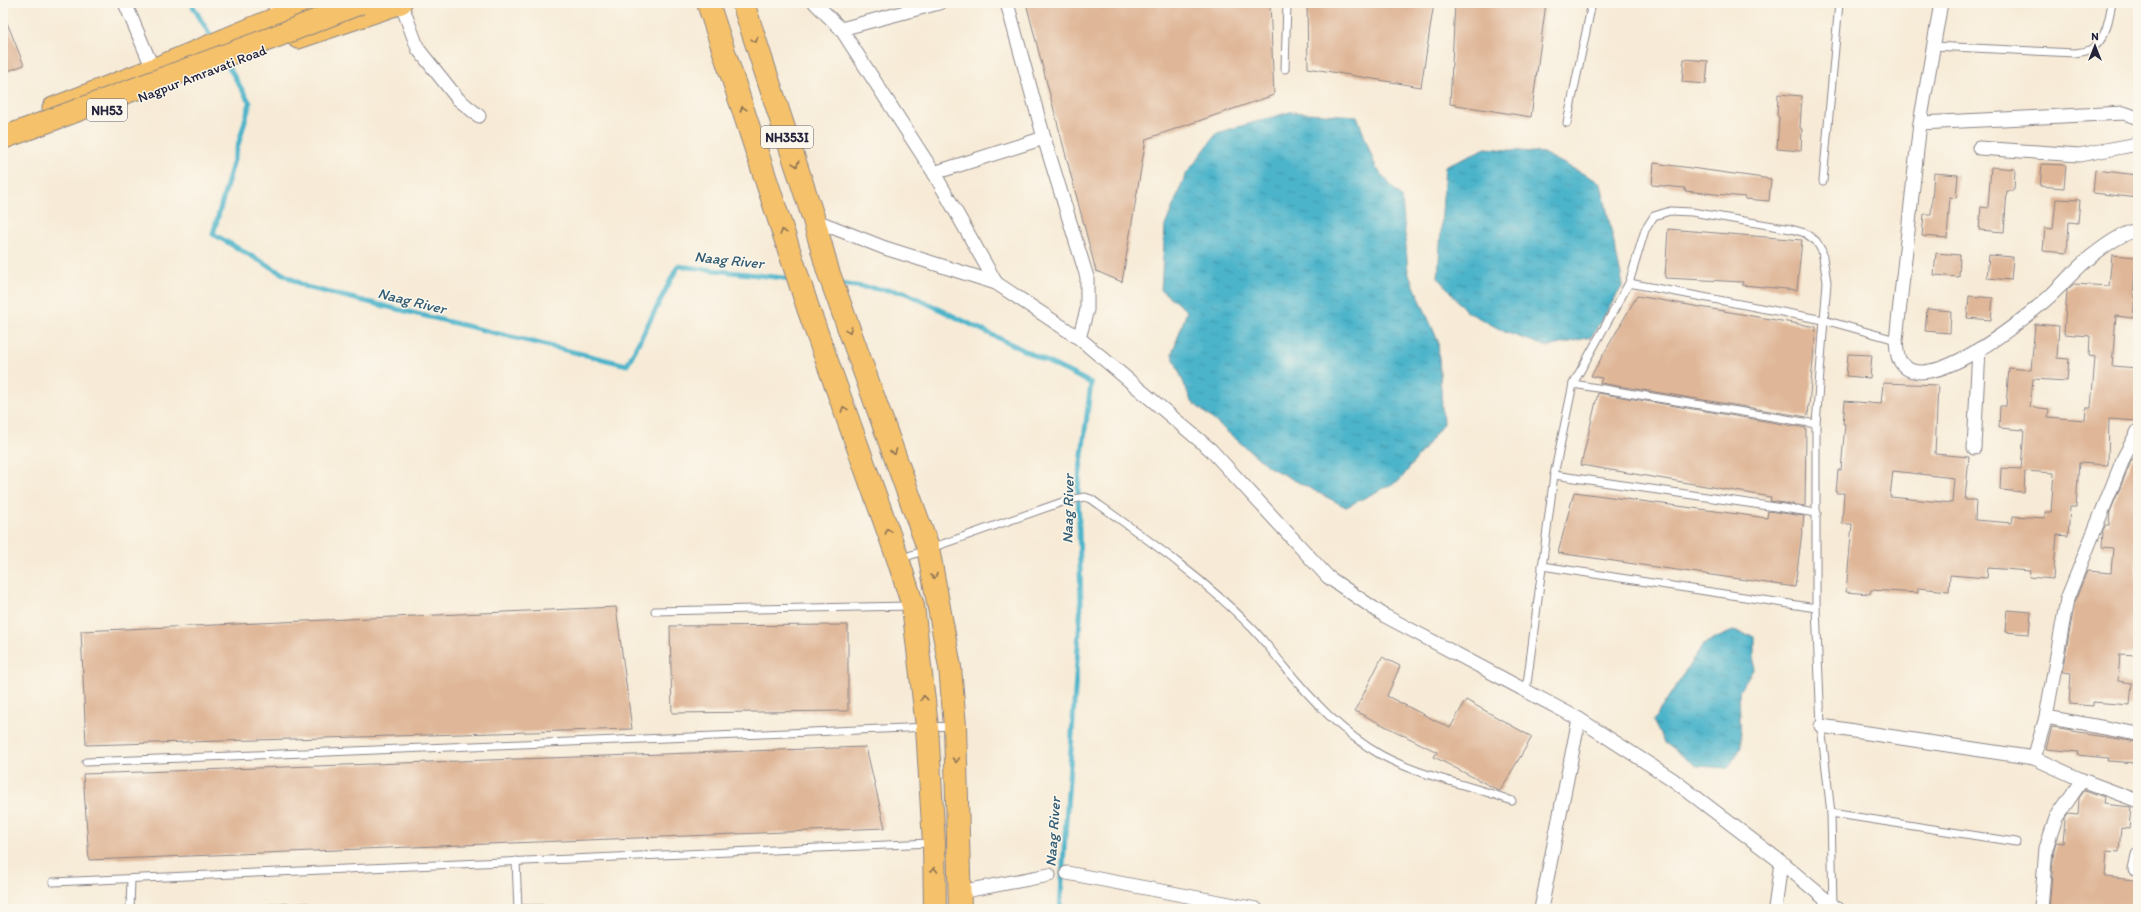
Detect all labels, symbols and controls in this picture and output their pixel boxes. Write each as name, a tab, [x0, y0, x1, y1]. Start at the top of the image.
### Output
north arrow	[2075, 26, 2115, 66]
text: N	[2091, 30, 2099, 43]
one-way arrow	[750, 36, 759, 43]
street label: Nagpur Amravati Road	[135, 41, 269, 106]
road number: NH53	[87, 99, 127, 121]
one-way arrow	[739, 105, 747, 112]
road number: NH353I	[761, 126, 813, 148]
one-way arrow	[791, 160, 799, 167]
one-way arrow	[780, 229, 788, 236]
water label: Naag River	[693, 247, 767, 273]
water label: Naag River	[376, 284, 450, 319]
one-way arrow	[845, 326, 853, 333]
one-way arrow	[841, 405, 849, 412]
one-way arrow	[889, 449, 897, 456]
water label: Naag River	[1058, 472, 1078, 544]
one-way arrow	[885, 528, 893, 535]
one-way arrow	[929, 572, 937, 579]
one-way arrow	[920, 695, 929, 701]
one-way arrow	[952, 757, 960, 763]
water label: Naag River	[1042, 795, 1065, 867]
one-way arrow	[930, 867, 938, 873]

